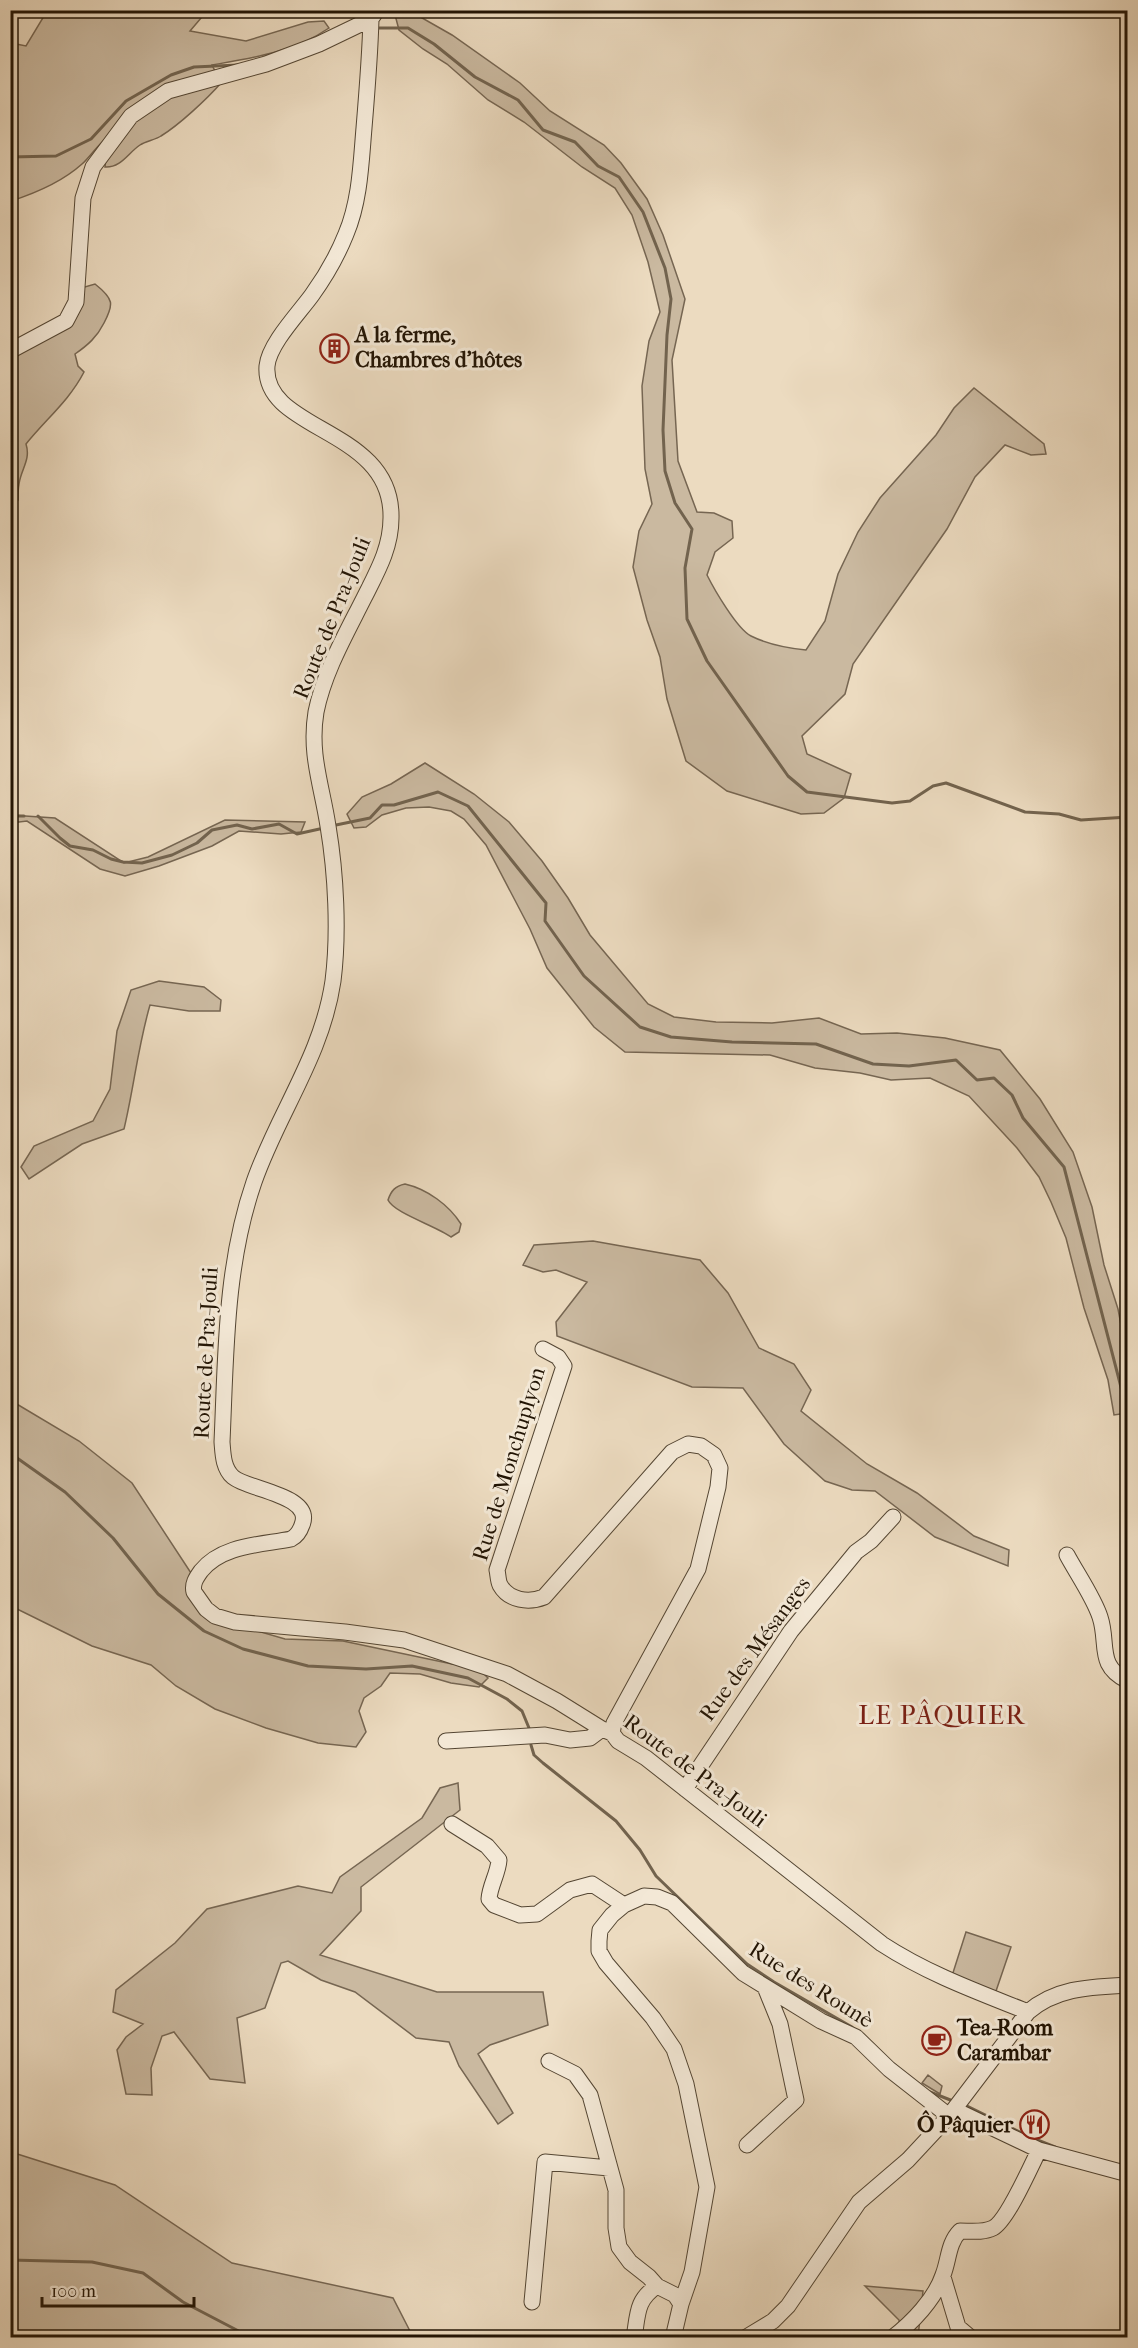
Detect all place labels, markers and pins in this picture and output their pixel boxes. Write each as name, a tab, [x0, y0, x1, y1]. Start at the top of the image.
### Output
place label: A la ferme, Chambres d'hôtes	[353, 322, 522, 373]
building icon: A la ferme, Chambres d'hôtes	[318, 332, 350, 364]
place label: Tea-Room Carambar	[956, 2015, 1054, 2066]
cafe icon: Tea-Room Carambar	[920, 2025, 952, 2057]
restaurant icon: Ô Pâquier	[1018, 2109, 1050, 2141]
place label: Ô Pâquier	[917, 2110, 1014, 2138]

